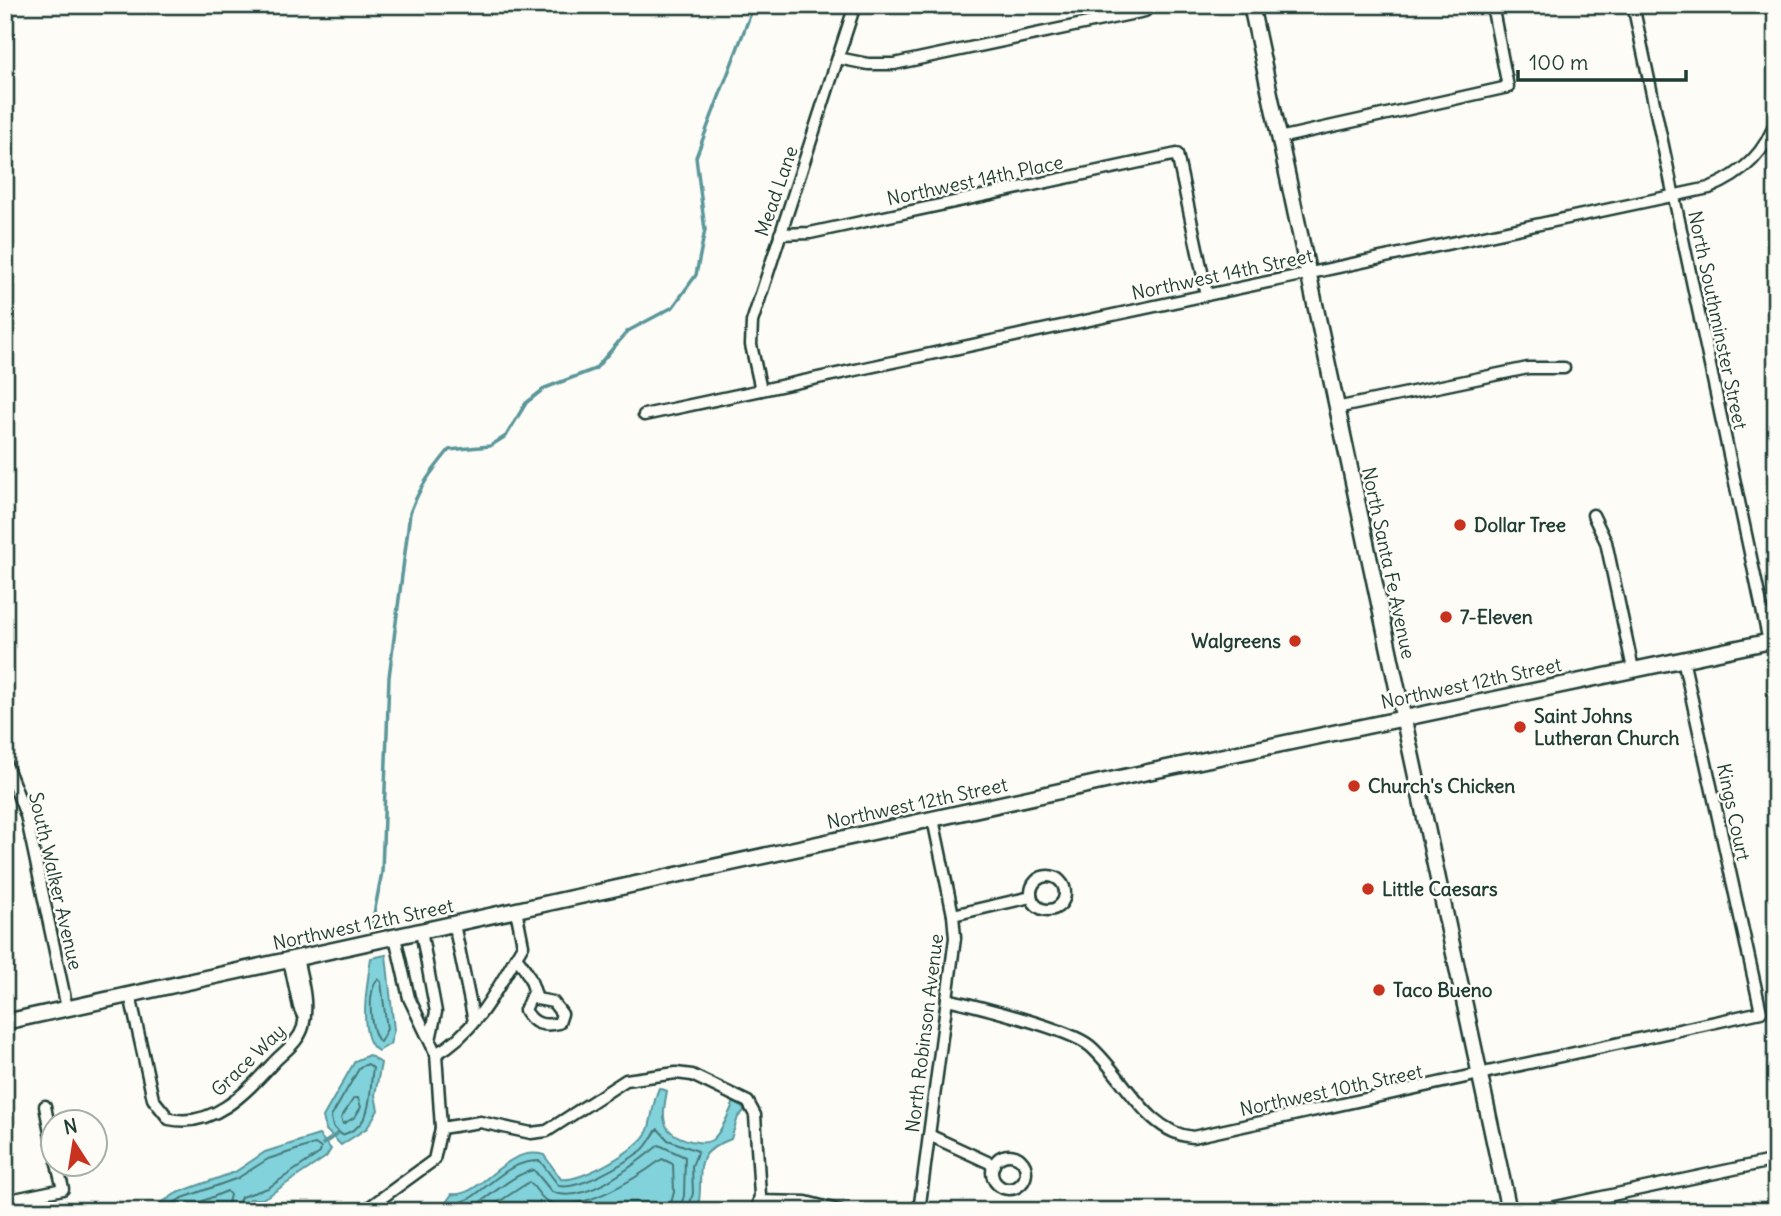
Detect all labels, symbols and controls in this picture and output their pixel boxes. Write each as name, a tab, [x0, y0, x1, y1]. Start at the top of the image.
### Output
scale bar	[1518, 38, 1686, 82]
text: 100 m	[1529, 49, 1588, 76]
street label: Mead Lane	[749, 143, 803, 239]
street label: Northwest 14th Place	[885, 150, 1065, 210]
street label: North Southminster Street	[1683, 208, 1753, 432]
street label: Northwest 14th Street	[1129, 243, 1315, 305]
street label: North Santa Fe Avenue	[1357, 465, 1421, 661]
place label: Dollar Tree	[1474, 513, 1566, 537]
marker: Dollar Tree	[1452, 517, 1468, 533]
place label: 7-Eleven	[1460, 605, 1533, 629]
marker: 7-Eleven	[1438, 609, 1454, 625]
place label: Walgreens	[1191, 629, 1281, 653]
marker: Walgreens	[1287, 633, 1303, 649]
street label: Northwest 12th Street	[1379, 652, 1563, 714]
place label: Saint Johns Lutheran Church	[1534, 704, 1679, 750]
marker: Saint Johns Lutheran Church	[1512, 719, 1528, 735]
street label: Kings Court	[1712, 761, 1756, 863]
street label: Northwest 12th Street	[825, 772, 1009, 834]
place label: Church's Chicken	[1368, 774, 1515, 798]
marker: Church's Chicken	[1346, 778, 1362, 794]
street label: South Walker Avenue	[24, 790, 88, 972]
place label: Little Caesars	[1382, 877, 1498, 901]
marker: Little Caesars	[1360, 881, 1376, 897]
street label: Northwest 12th Street	[271, 893, 455, 955]
street label: North Robinson Avenue	[900, 932, 948, 1134]
place label: Taco Bueno	[1393, 978, 1493, 1002]
marker: Taco Bueno	[1371, 982, 1387, 998]
street label: Grace Way	[206, 1019, 290, 1101]
street label: Northwest 10th Street	[1238, 1059, 1424, 1121]
north arrow	[38, 1108, 108, 1178]
text: N	[62, 1113, 79, 1139]

